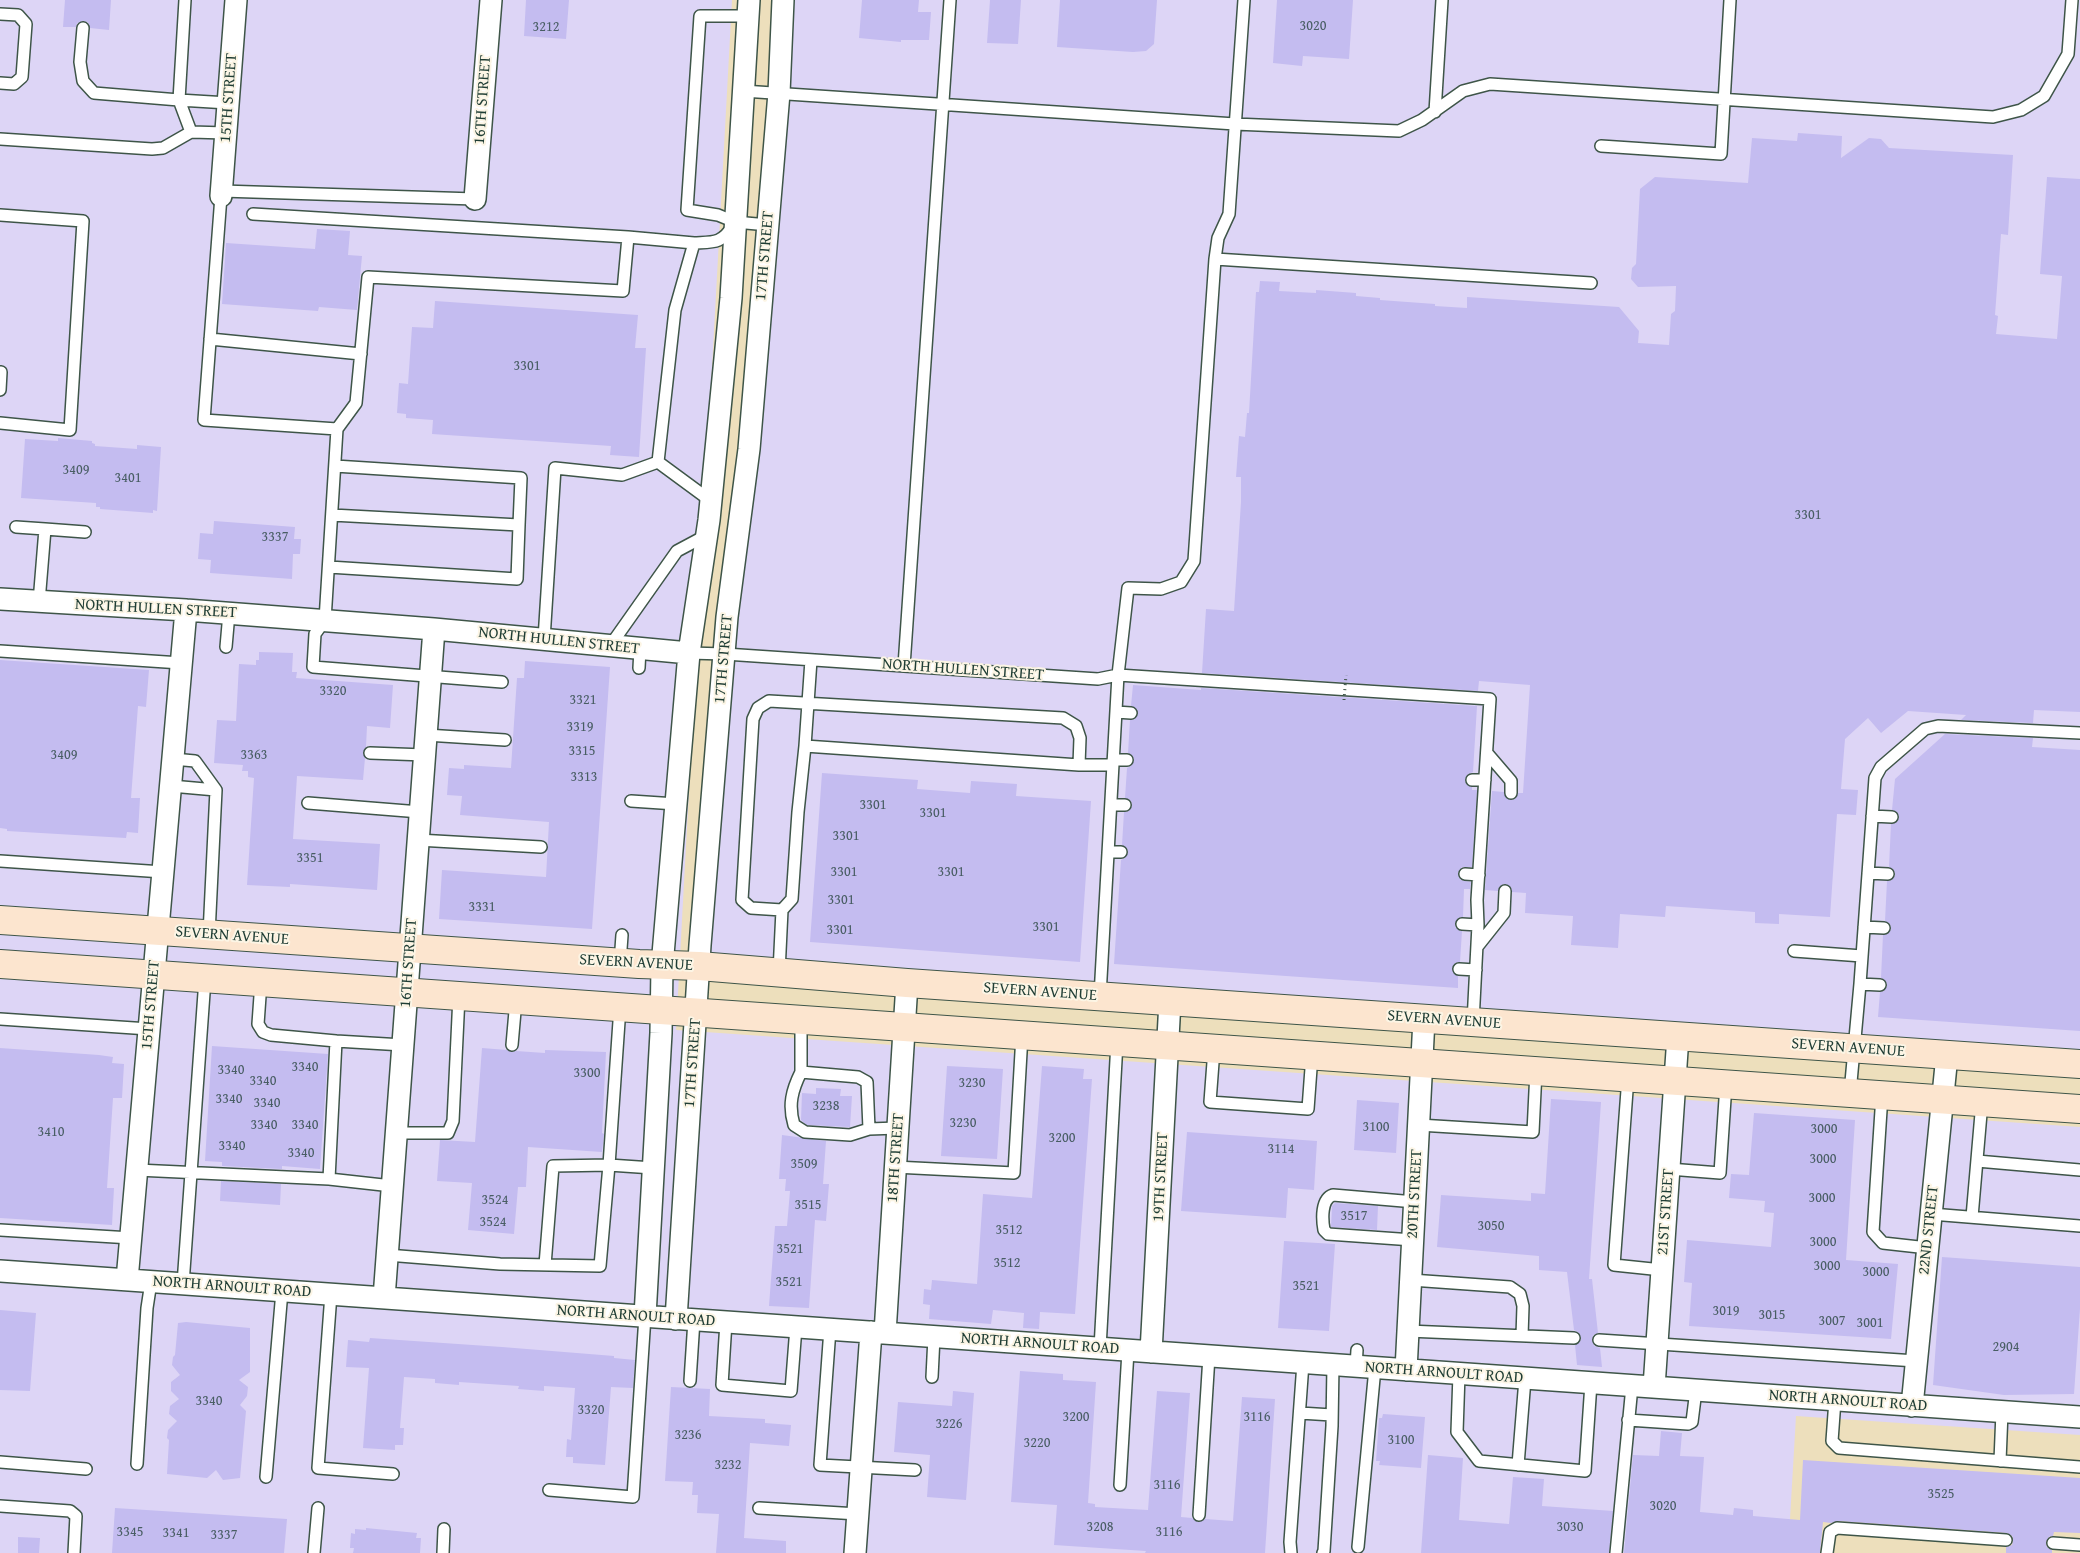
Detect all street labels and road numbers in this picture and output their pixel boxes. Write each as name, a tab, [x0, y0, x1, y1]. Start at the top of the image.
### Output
street label: 15TH STREET	[216, 53, 242, 143]
street label: 16TH STREET	[470, 55, 496, 145]
street label: 17TH STREET	[752, 211, 778, 301]
street label: NORTH HULLEN STREET	[75, 595, 237, 623]
street label: 17TH STREET	[711, 614, 737, 704]
street label: NORTH HULLEN STREET	[477, 623, 641, 659]
street label: NORTH HULLEN STREET	[881, 655, 1045, 685]
street label: 16TH STREET	[396, 918, 422, 1008]
street label: SEVERN AVENUE	[175, 922, 289, 950]
street label: SEVERN AVENUE	[579, 950, 693, 976]
street label: 15TH STREET	[138, 960, 164, 1050]
street label: SEVERN AVENUE	[983, 978, 1097, 1006]
street label: SEVERN AVENUE	[1387, 1006, 1501, 1034]
street label: 17TH STREET	[680, 1018, 706, 1108]
street label: SEVERN AVENUE	[1791, 1034, 1905, 1062]
street label: 18TH STREET	[883, 1113, 909, 1203]
street label: 19TH STREET	[1149, 1132, 1173, 1222]
street label: 20TH STREET	[1403, 1149, 1427, 1239]
street label: 21ST STREET	[1653, 1168, 1679, 1256]
street label: 22ND STREET	[1915, 1184, 1943, 1276]
street label: NORTH ARNOULT ROAD	[152, 1272, 312, 1302]
street label: NORTH ARNOULT ROAD	[556, 1301, 716, 1331]
street label: NORTH ARNOULT ROAD	[960, 1329, 1120, 1359]
street label: NORTH ARNOULT ROAD	[1364, 1358, 1524, 1388]
street label: NORTH ARNOULT ROAD	[1768, 1386, 1928, 1416]

